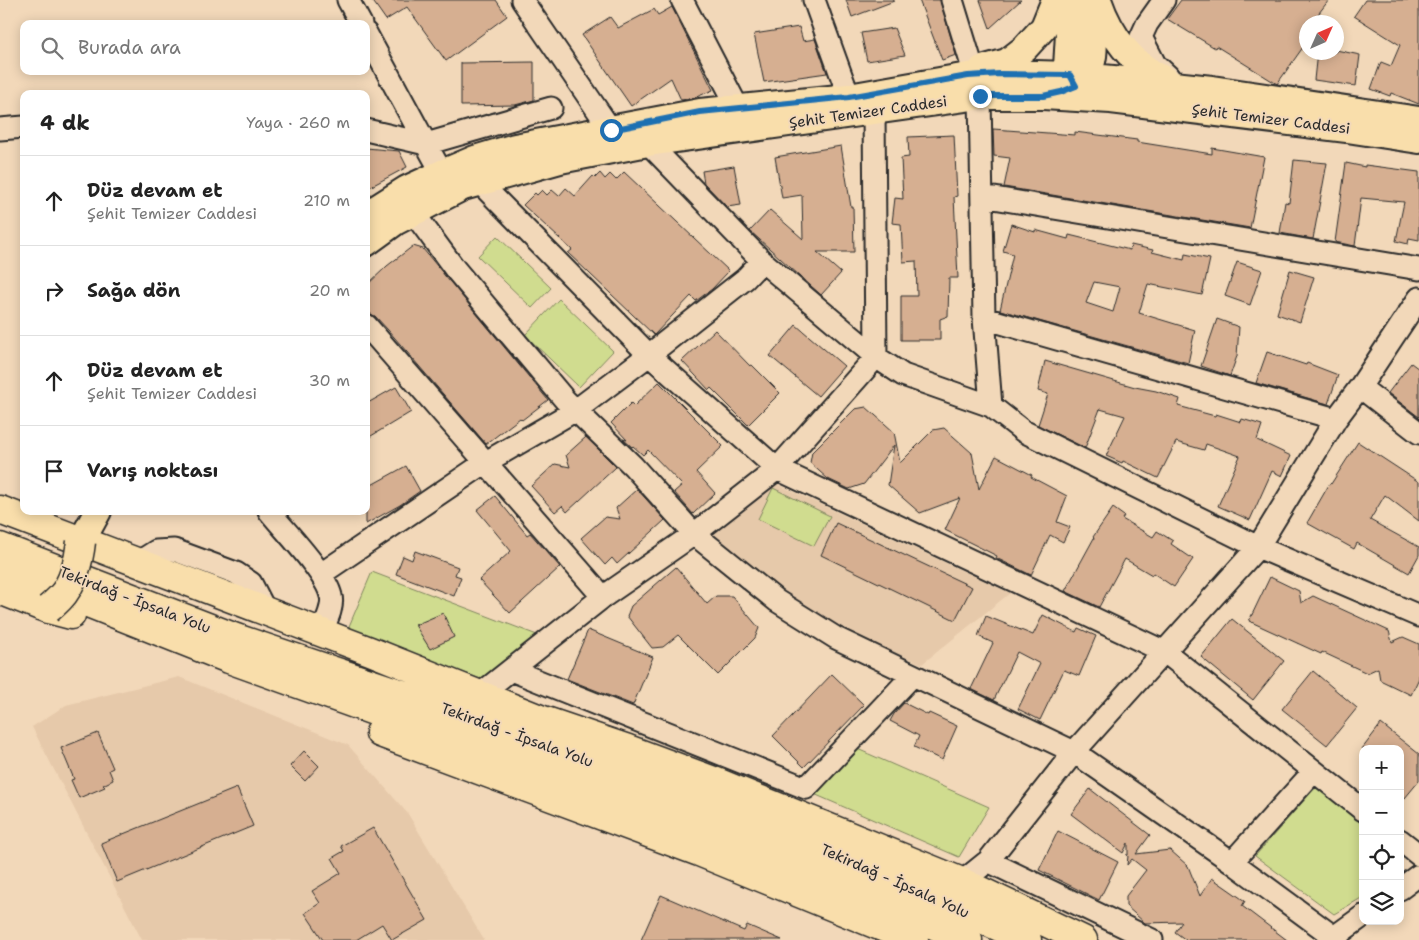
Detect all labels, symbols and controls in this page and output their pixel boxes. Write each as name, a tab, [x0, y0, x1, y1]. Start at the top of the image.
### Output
north arrow	[1299, 15, 1344, 60]
search box	[20, 20, 370, 75]
icon: search	[38, 34, 66, 62]
text: Burada ara	[78, 35, 181, 60]
route end	[969, 85, 992, 108]
street label: Şehit Temizer Caddesi	[788, 91, 948, 133]
street label: Şehit Temizer Caddesi	[1191, 99, 1351, 139]
text: 4 dk	[40, 109, 90, 137]
text: Yaya · 260 m	[246, 112, 350, 133]
route start	[600, 119, 623, 142]
text: Düz devam et	[87, 178, 223, 203]
icon: ahead	[40, 187, 68, 215]
text: 210 m	[303, 190, 350, 211]
text: Şehit Temizer Caddesi	[87, 203, 257, 224]
icon: right	[40, 277, 68, 305]
text: Sağa dön	[87, 278, 180, 303]
text: 20 m	[309, 280, 350, 301]
text: Düz devam et	[87, 358, 223, 383]
icon: ahead	[40, 367, 68, 395]
text: 30 m	[309, 370, 350, 391]
text: Şehit Temizer Caddesi	[87, 383, 257, 404]
icon: arrive	[40, 457, 68, 485]
text: Varış noktası	[87, 458, 218, 483]
street label: Tekirdağ - İpsala Yolu	[56, 562, 214, 638]
street label: Tekirdağ - İpsala Yolu	[438, 698, 596, 772]
map controls	[1359, 745, 1404, 925]
button: +	[1359, 745, 1404, 790]
button: −	[1359, 790, 1404, 835]
button: locate	[1359, 835, 1404, 880]
street label: Tekirdağ - İpsala Yolu	[818, 839, 972, 923]
button: layers	[1359, 880, 1404, 925]

